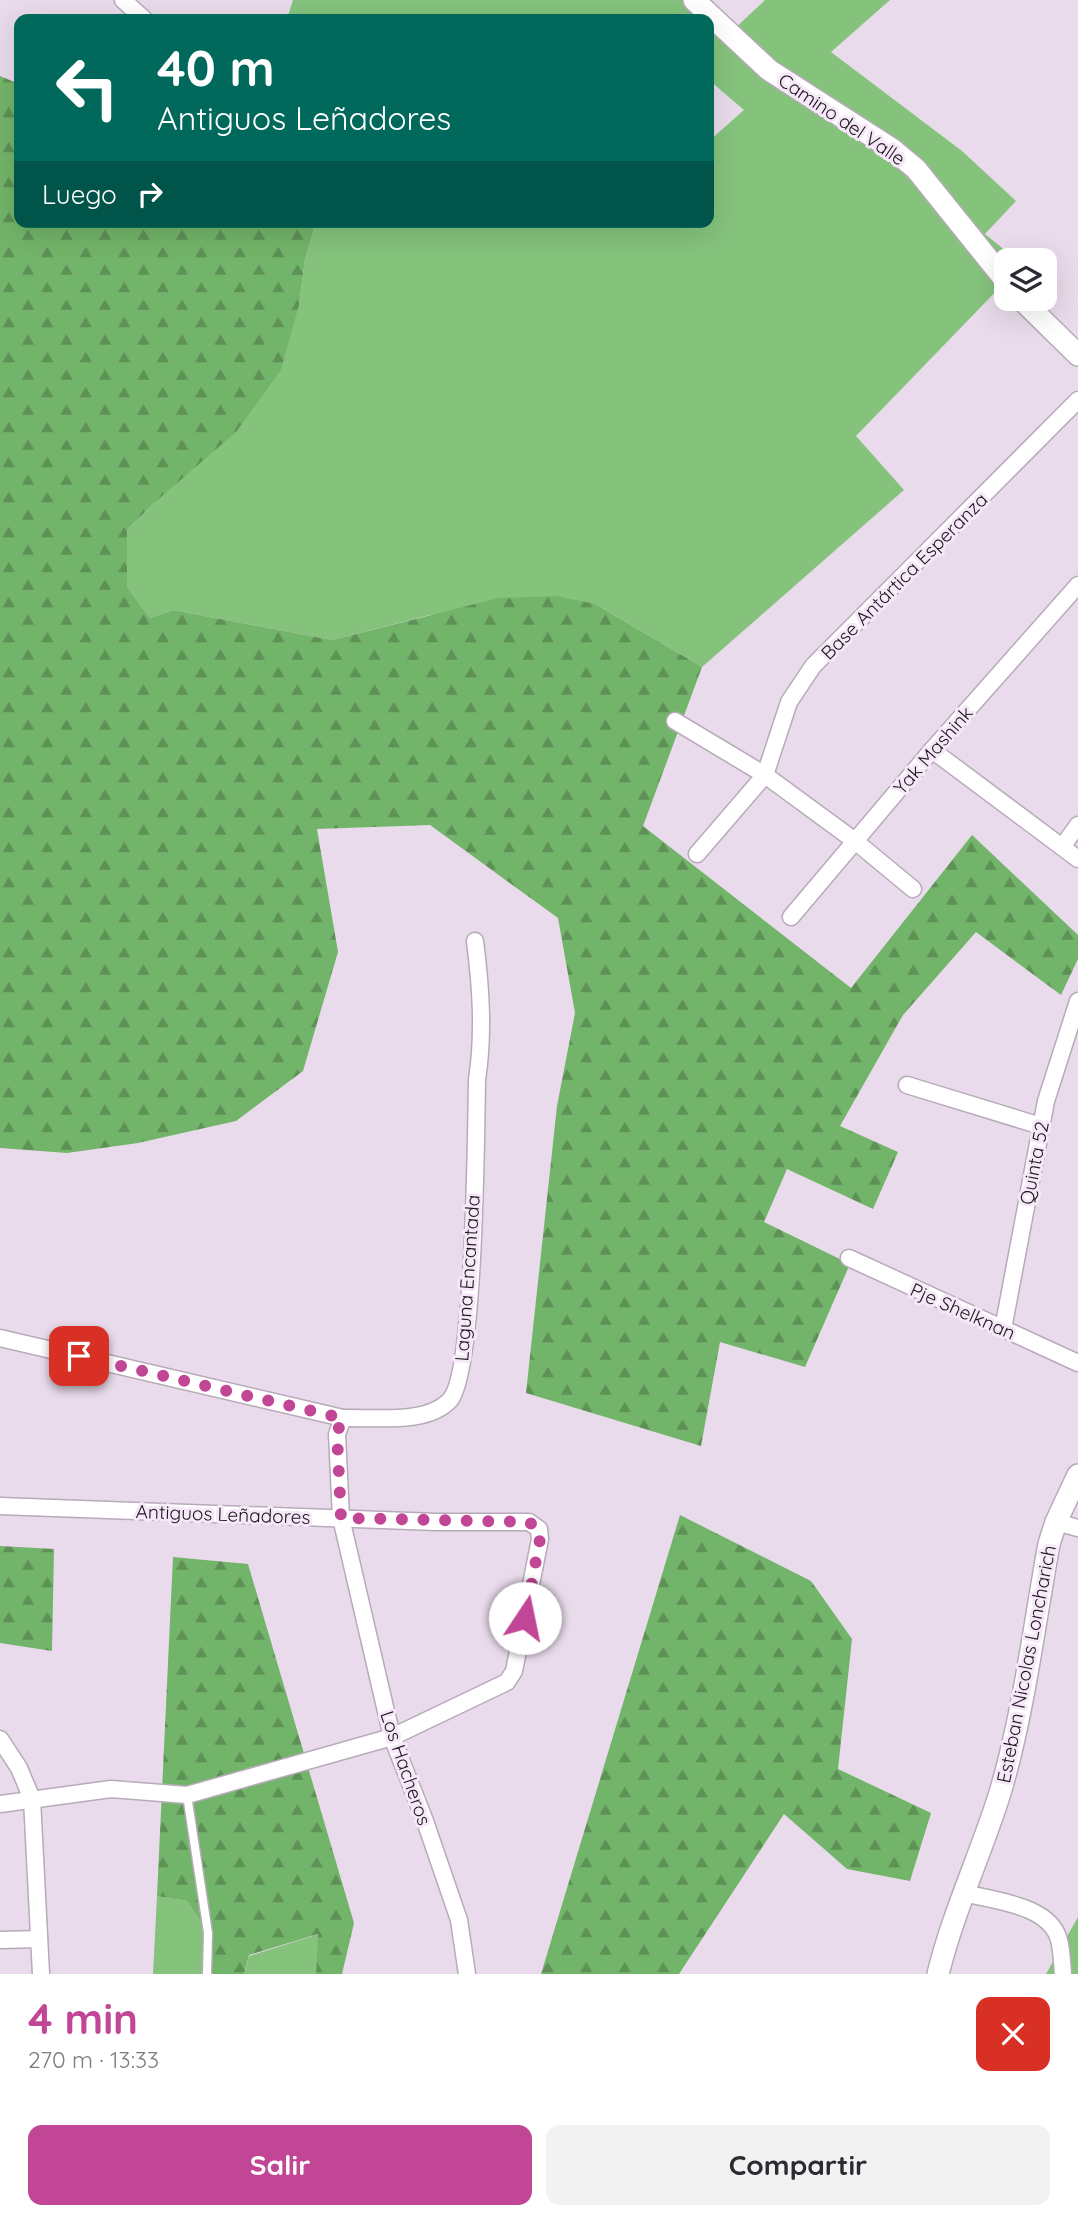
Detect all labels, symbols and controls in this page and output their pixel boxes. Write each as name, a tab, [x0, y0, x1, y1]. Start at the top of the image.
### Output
text: 40 m	[157, 37, 275, 98]
icon: left	[42, 42, 133, 133]
street label: Camino del Valle	[774, 68, 910, 170]
text: Antiguos Leñadores	[157, 98, 451, 138]
icon: right	[131, 175, 169, 213]
text: Luego	[42, 178, 117, 211]
map controls	[994, 248, 1057, 311]
button: layers	[994, 248, 1057, 311]
street label: Base Antártica Esperanza	[815, 487, 993, 665]
street label: Yak Mashink	[888, 701, 978, 799]
street label: Quinta 52	[1014, 1119, 1054, 1207]
street label: Laguna Encantada	[449, 1194, 485, 1362]
street label: Pje Shelknan	[907, 1277, 1019, 1345]
pin	[49, 1326, 109, 1386]
icon: arrive	[60, 1337, 98, 1375]
street label: Antiguos Leñadores	[135, 1499, 311, 1529]
street label: Esteban Nicolas Loncharich	[991, 1543, 1061, 1785]
position arrow	[488, 1581, 562, 1655]
street label: Los Hacheros	[375, 1708, 437, 1828]
text: 4 min	[28, 1992, 138, 2045]
button: close	[976, 1997, 1050, 2071]
text: 270 m · 13:33	[28, 2045, 159, 2074]
button: Salir	[28, 2125, 532, 2205]
button: Compartir	[546, 2125, 1050, 2205]

